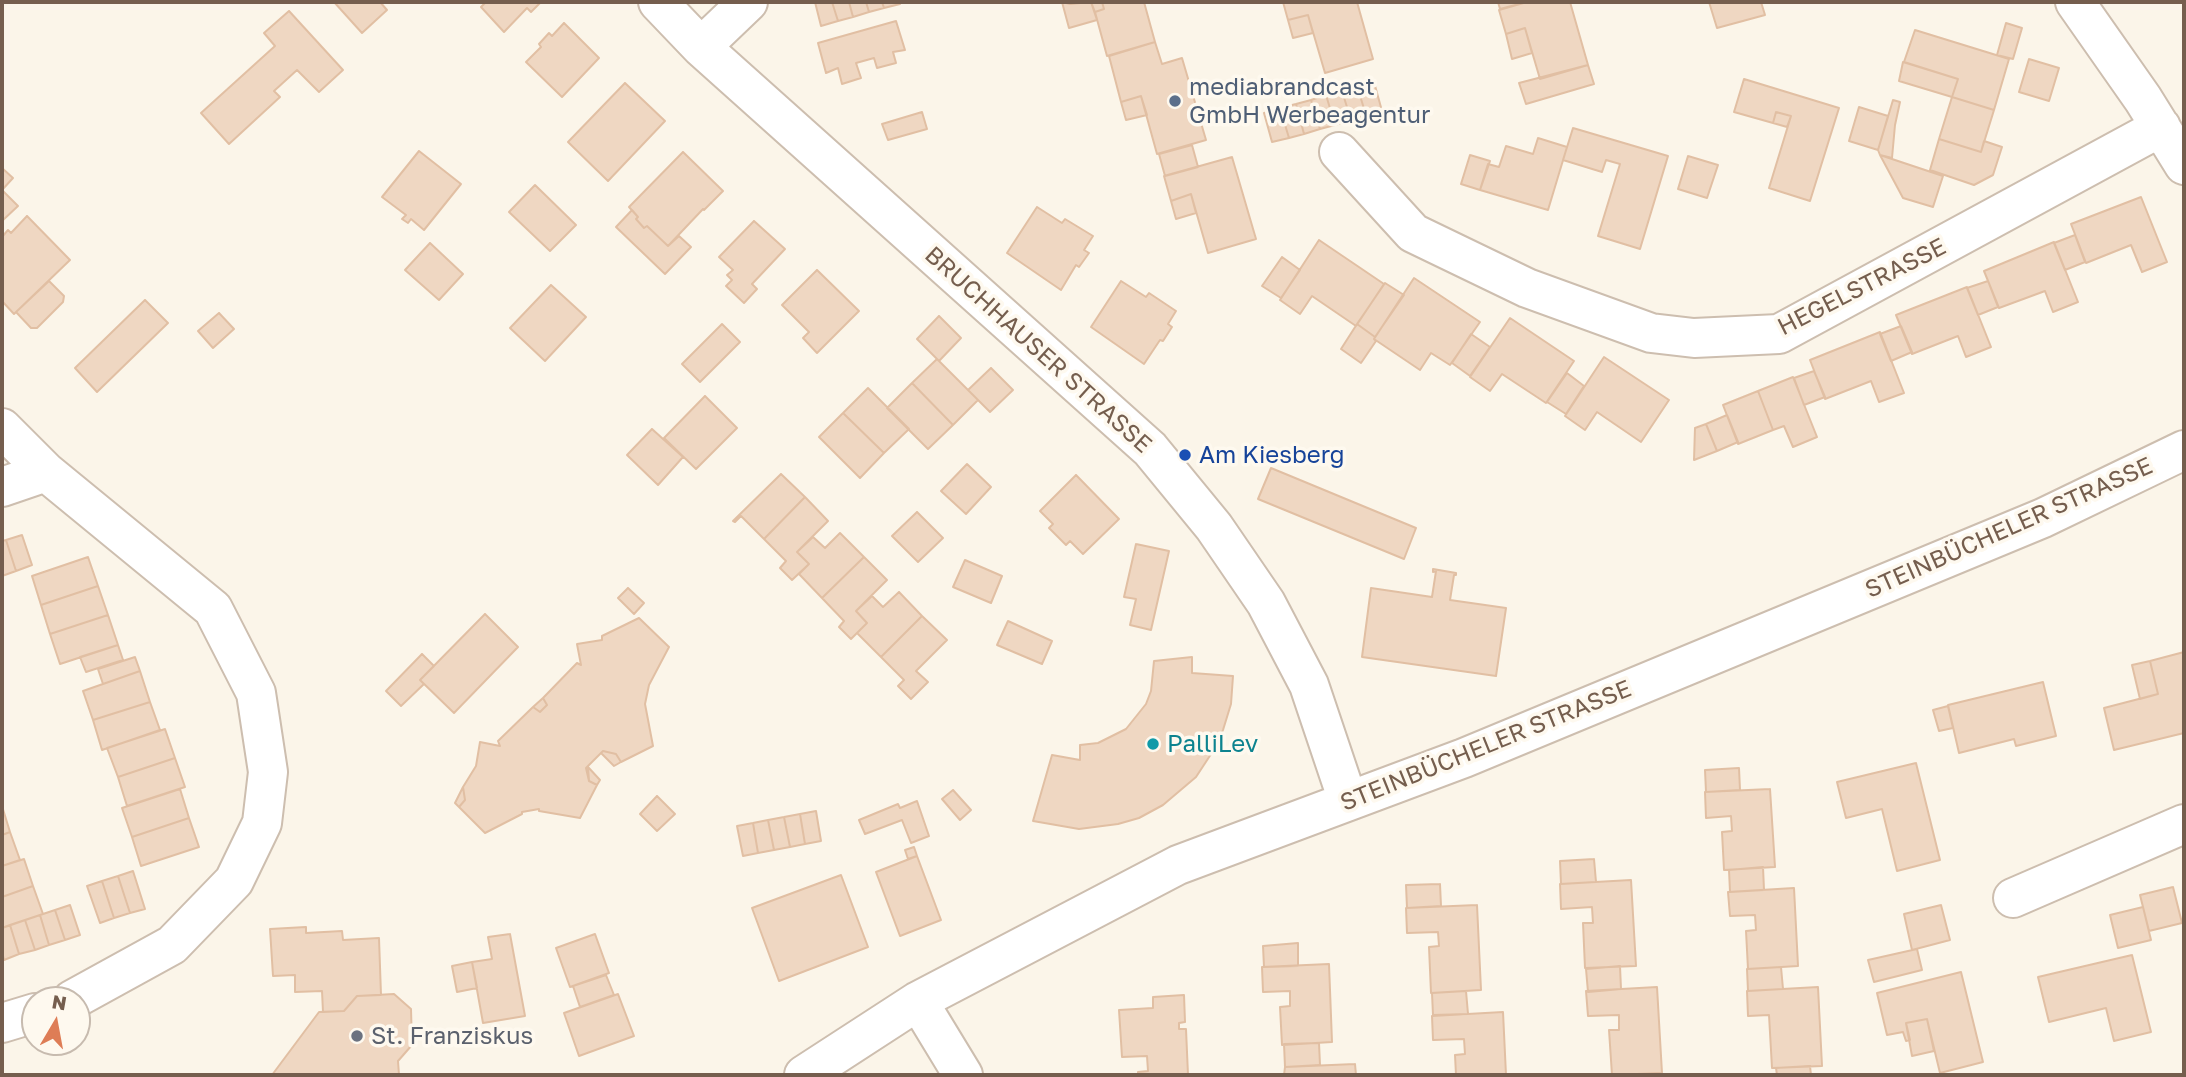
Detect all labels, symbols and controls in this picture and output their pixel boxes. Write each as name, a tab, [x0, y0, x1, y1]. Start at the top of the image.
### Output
place label: mediabrandcast GmbH Werbeagentur	[1189, 73, 1430, 129]
marker: mediabrandcast GmbH Werbeagentur	[1167, 93, 1183, 109]
street label: HEGELSTRASSE	[1773, 232, 1951, 342]
street label: BRUCHHAUSER STRASSE	[919, 241, 1157, 459]
place label: Am Kiesberg	[1199, 441, 1345, 469]
marker: Am Kiesberg	[1177, 447, 1193, 463]
street label: STEINBÜCHELER STRASSE	[1861, 452, 2157, 604]
street label: STEINBÜCHELER STRASSE	[1336, 674, 1636, 818]
place label: PalliLev	[1167, 730, 1258, 758]
marker: PalliLev	[1145, 736, 1161, 752]
north arrow	[21, 986, 91, 1056]
text: N	[50, 989, 68, 1014]
place label: St. Franziskus	[371, 1022, 533, 1050]
marker: St. Franziskus	[349, 1028, 365, 1044]

